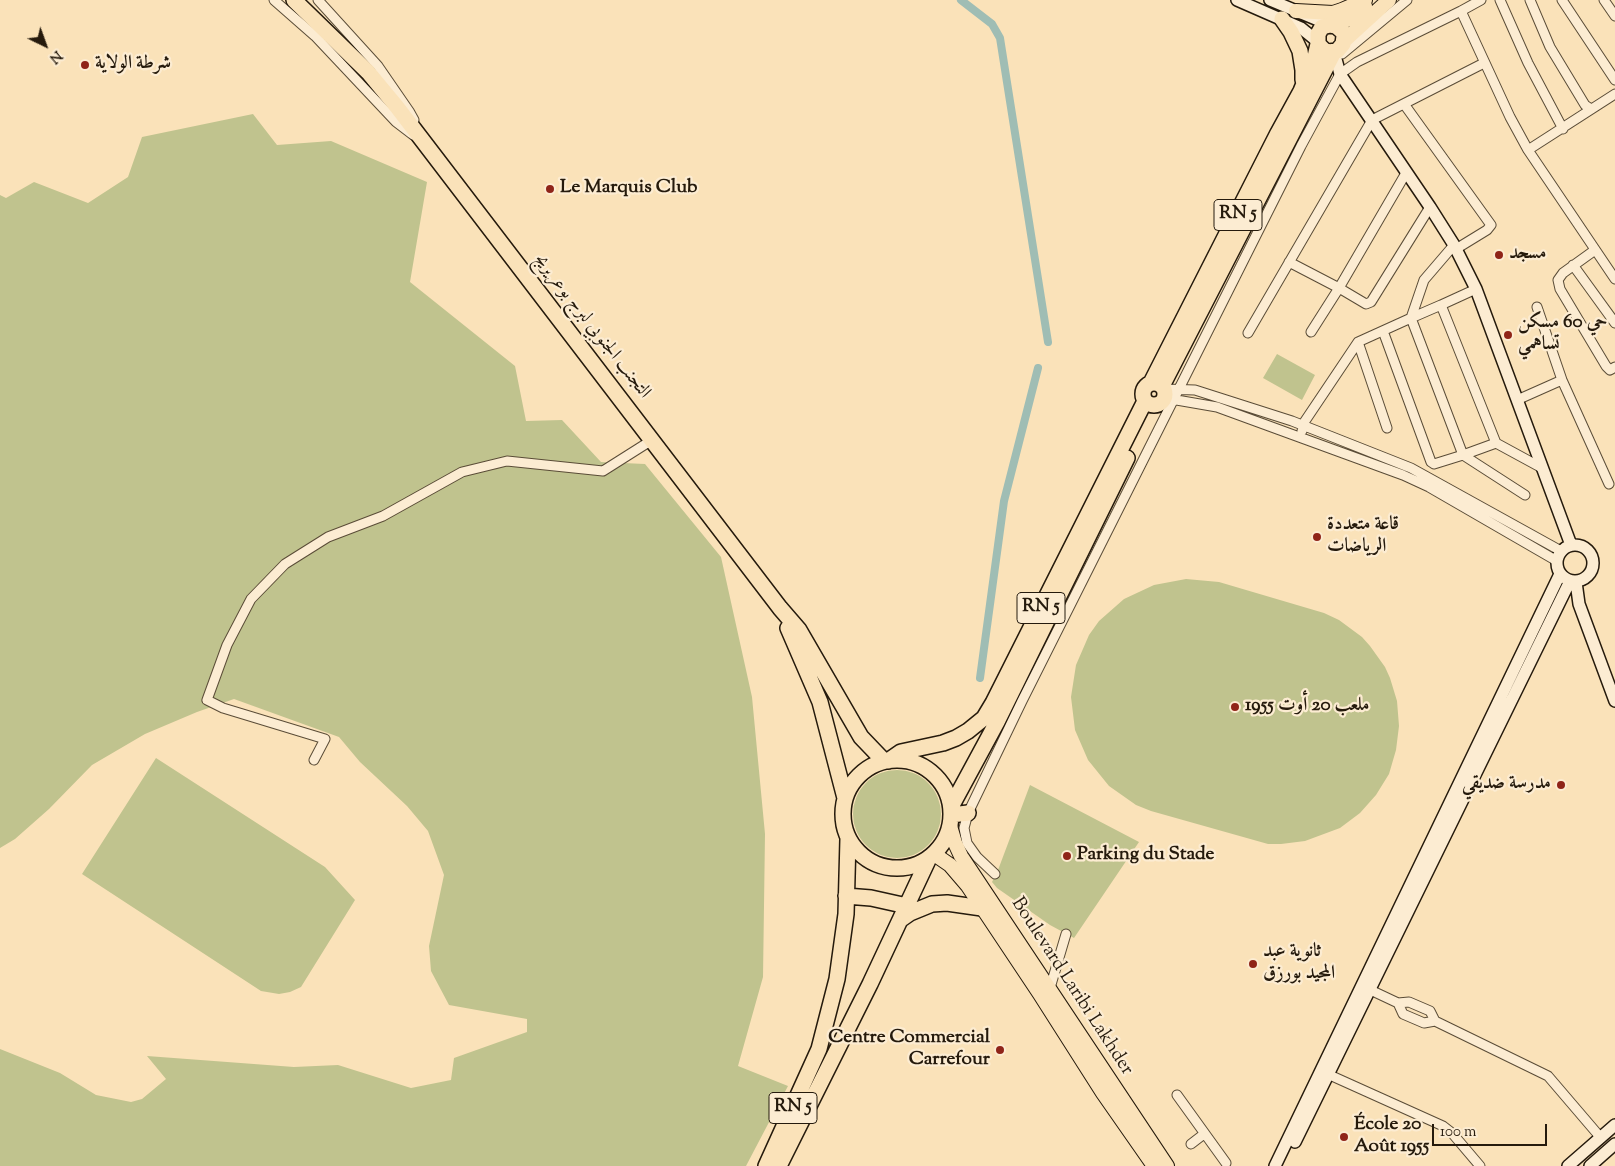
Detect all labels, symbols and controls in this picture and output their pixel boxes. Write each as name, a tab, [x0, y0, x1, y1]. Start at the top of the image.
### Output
north arrow	[20, 20, 70, 70]
text: N	[44, 45, 66, 67]
place label: شرطة الولاية	[95, 54, 171, 76]
marker: شرطة الولاية	[79, 59, 91, 71]
place label: Le Marquis Club	[560, 178, 697, 200]
marker: Le Marquis Club	[544, 183, 556, 195]
road number: RN 5	[1214, 200, 1262, 230]
place label: مسجد	[1509, 244, 1546, 266]
marker: مسجد	[1493, 249, 1505, 261]
street label: التجنب الجنوبي لبرج بوعريريج	[527, 250, 655, 404]
place label: حي 60 مسكن تساهمي	[1518, 313, 1607, 357]
marker: حي 60 مسكن تساهمي	[1502, 329, 1514, 341]
place label: قاعة متعددة الرياضات	[1327, 515, 1399, 559]
marker: قاعة متعددة الرياضات	[1311, 531, 1323, 543]
road number: RN 5	[1017, 592, 1065, 624]
place label: ملعب 20 أوت 1955	[1245, 696, 1369, 718]
marker: ملعب 20 أوت 1955	[1229, 701, 1241, 713]
place label: مدرسة ضديقي	[1462, 774, 1551, 796]
marker: مدرسة ضديقي	[1555, 779, 1567, 791]
place label: Parking du Stade	[1077, 845, 1214, 867]
marker: Parking du Stade	[1061, 850, 1073, 862]
street label: Boulevard Laribi Lakhder	[1005, 894, 1137, 1080]
place label: ثانوية عبد المجيد بورزق	[1263, 942, 1335, 986]
marker: ثانوية عبد المجيد بورزق	[1247, 958, 1259, 970]
place label: Centre Commercial Carrefour	[828, 1028, 990, 1072]
marker: Centre Commercial Carrefour	[994, 1044, 1006, 1056]
road number: RN 5	[769, 1092, 817, 1124]
scale bar	[1435, 1114, 1550, 1146]
place label: École 20 Août 1955	[1354, 1115, 1429, 1159]
text: 100 m	[1440, 1122, 1476, 1143]
marker: École 20 Août 1955	[1338, 1131, 1350, 1143]

